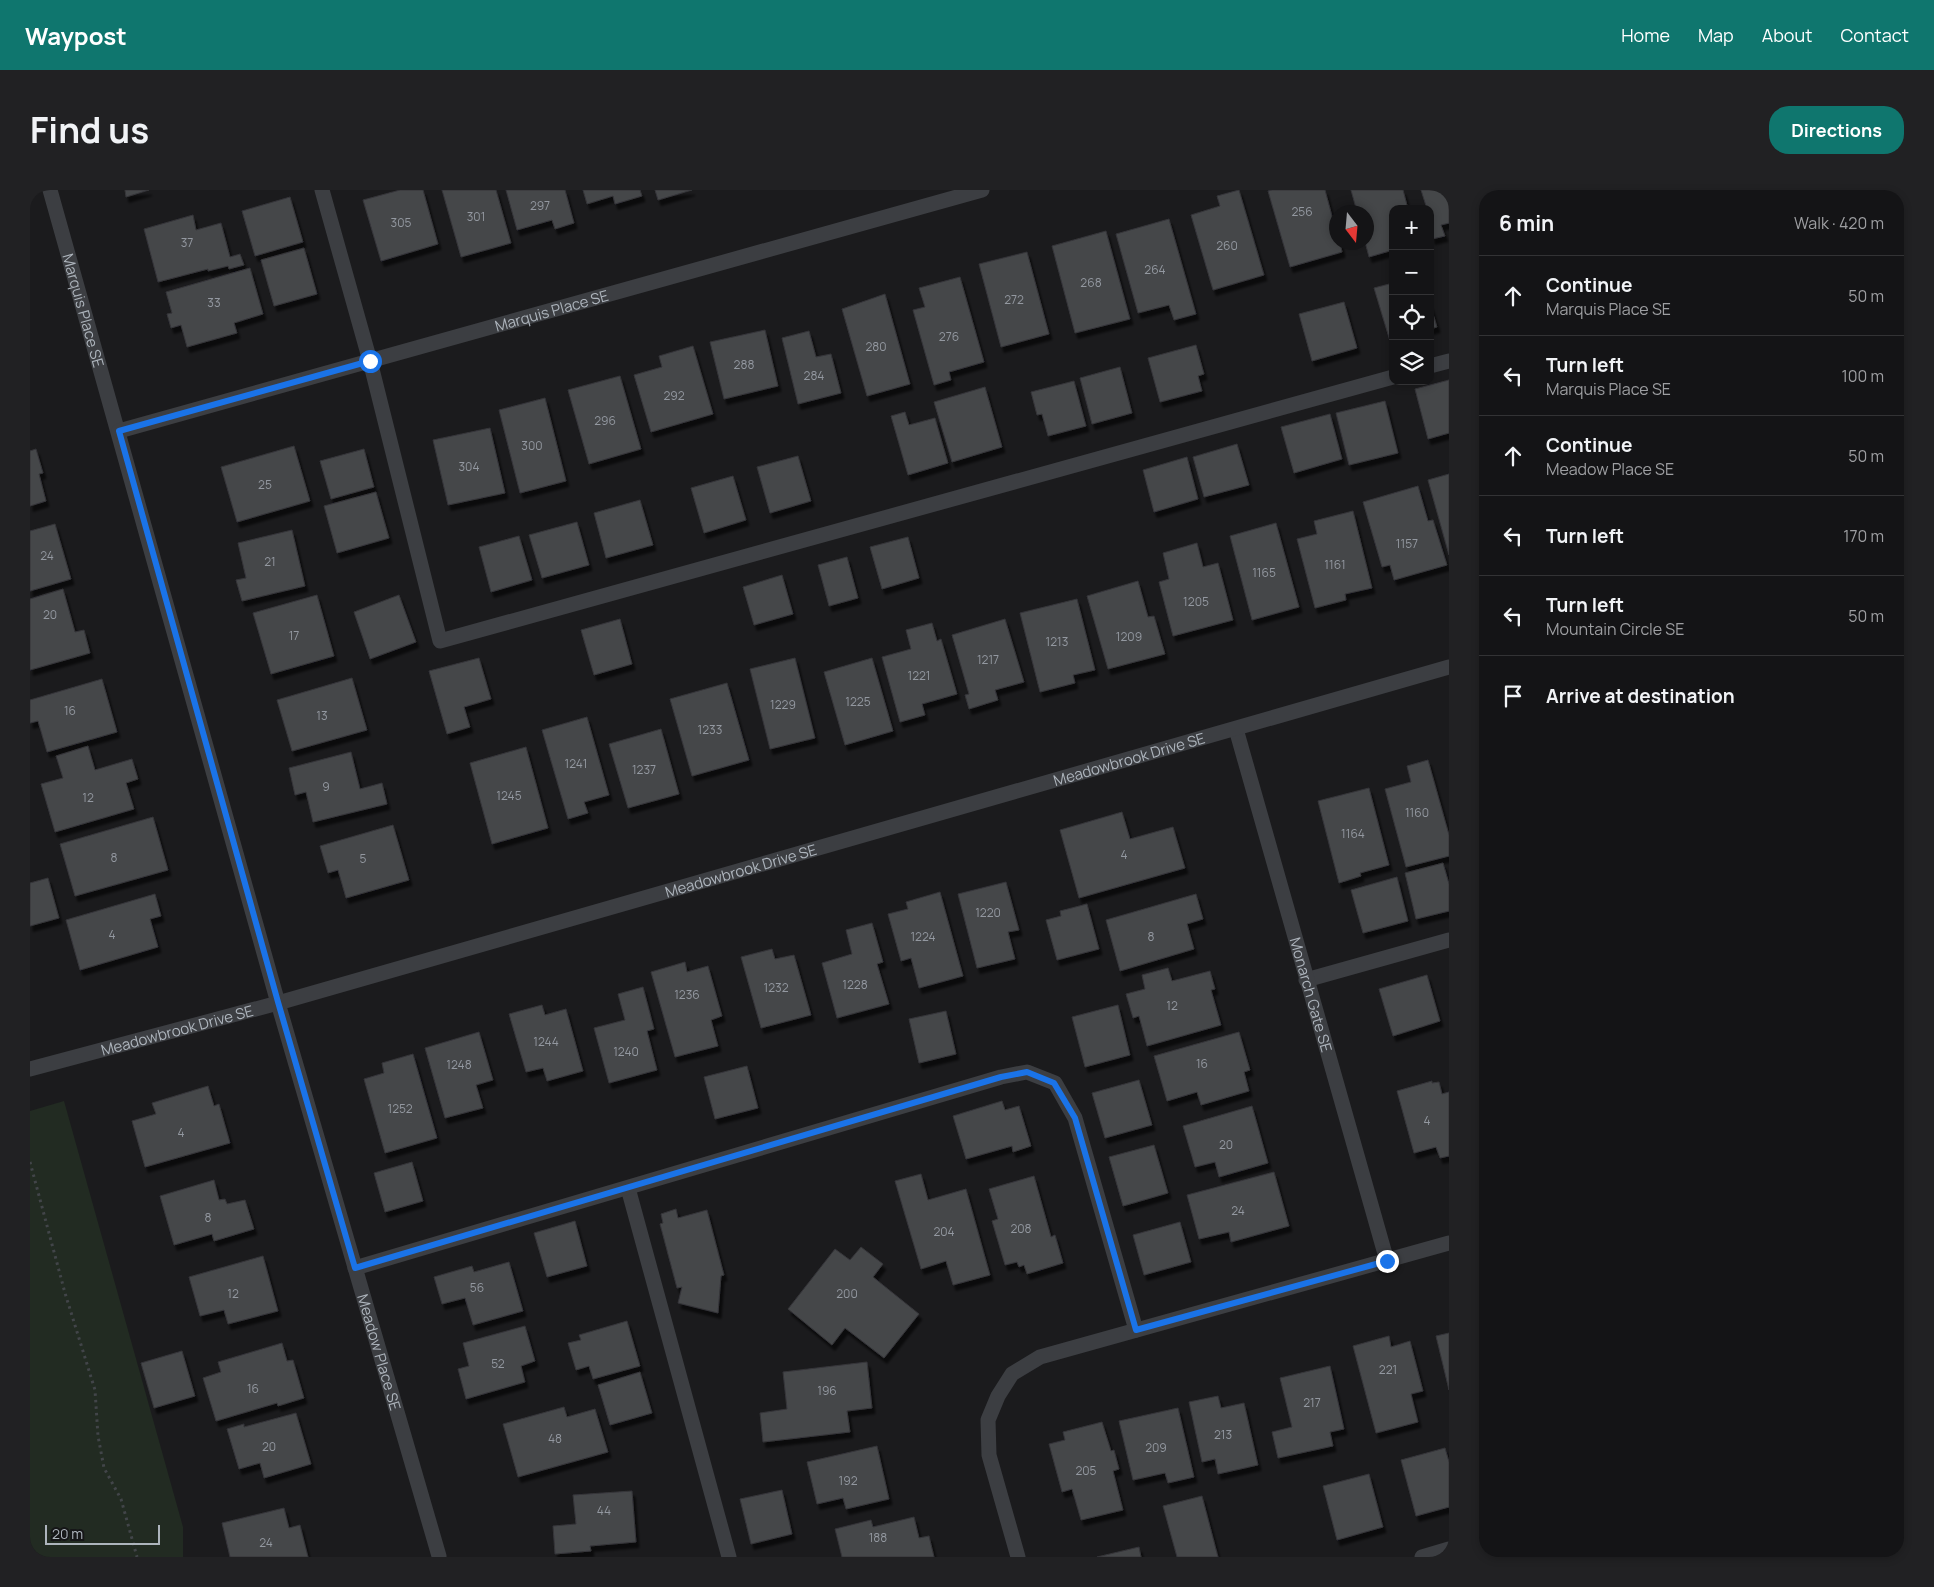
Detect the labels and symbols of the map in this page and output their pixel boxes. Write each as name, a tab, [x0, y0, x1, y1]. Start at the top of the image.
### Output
house number: 297	[530, 197, 550, 214]
house number: 256	[1291, 203, 1313, 220]
north arrow	[1329, 205, 1374, 250]
house number: 301	[467, 208, 485, 225]
house number: 305	[391, 214, 412, 231]
house number: 37	[181, 234, 193, 251]
house number: 260	[1216, 237, 1238, 254]
street label: Marquis Place SE	[58, 251, 110, 370]
house number: 264	[1144, 261, 1166, 278]
house number: 268	[1080, 274, 1102, 291]
street label: Marquis Place SE	[492, 284, 611, 336]
house number: 272	[1004, 291, 1024, 308]
house number: 33	[207, 294, 221, 311]
house number: 276	[939, 328, 959, 345]
house number: 280	[865, 338, 887, 355]
route start	[359, 350, 382, 373]
house number: 288	[734, 356, 754, 373]
house number: 284	[804, 367, 824, 384]
house number: 292	[663, 387, 685, 404]
house number: 296	[594, 412, 616, 429]
house number: 300	[521, 437, 543, 454]
house number: 304	[458, 458, 480, 475]
house number: 25	[258, 476, 272, 493]
house number: 1157	[1396, 535, 1418, 552]
house number: 24	[40, 547, 54, 564]
house number: 21	[264, 553, 276, 570]
house number: 1161	[1324, 556, 1346, 573]
house number: 1165	[1252, 564, 1276, 581]
house number: 1205	[1183, 593, 1209, 610]
house number: 20	[43, 606, 57, 623]
house number: 17	[289, 627, 299, 644]
house number: 1209	[1116, 628, 1142, 645]
house number: 1213	[1046, 633, 1068, 650]
house number: 1217	[977, 651, 999, 668]
house number: 1221	[907, 667, 931, 684]
house number: 1225	[845, 693, 871, 710]
house number: 1229	[770, 696, 796, 713]
house number: 16	[64, 702, 76, 719]
house number: 13	[316, 707, 328, 724]
house number: 1233	[698, 721, 722, 738]
street label: Meadowbrook Drive SE	[1051, 727, 1207, 791]
house number: 1241	[564, 755, 588, 772]
house number: 1237	[632, 761, 656, 778]
house number: 9	[322, 778, 330, 795]
house number: 1245	[496, 787, 522, 804]
house number: 12	[82, 789, 94, 806]
house number: 1160	[1405, 804, 1429, 821]
house number: 1164	[1341, 825, 1365, 842]
street label: Meadowbrook Drive SE	[662, 839, 819, 902]
house number: 4	[1120, 846, 1128, 863]
house number: 8	[111, 849, 118, 866]
house number: 5	[360, 850, 367, 867]
house number: 1220	[975, 904, 1001, 921]
house number: 4	[108, 926, 116, 943]
house number: 1224	[910, 928, 936, 945]
house number: 8	[1148, 928, 1155, 945]
street label: Monarch Gate SE	[1285, 935, 1338, 1054]
house number: 1228	[842, 976, 868, 993]
house number: 1232	[764, 979, 789, 996]
house number: 1236	[674, 986, 700, 1003]
house number: 12	[1166, 997, 1178, 1014]
street label: Meadowbrook Drive SE	[98, 1000, 255, 1060]
house number: 1244	[533, 1033, 559, 1050]
house number: 1240	[613, 1043, 639, 1060]
house number: 16	[1196, 1055, 1208, 1072]
house number: 1248	[446, 1056, 472, 1073]
house number: 1252	[388, 1100, 413, 1117]
house number: 4	[1423, 1112, 1431, 1129]
house number: 4	[177, 1124, 185, 1141]
house number: 20	[1219, 1136, 1233, 1153]
house number: 24	[1231, 1202, 1245, 1219]
house number: 8	[205, 1209, 212, 1226]
house number: 208	[1010, 1220, 1032, 1237]
house number: 204	[933, 1223, 955, 1240]
route end	[1376, 1250, 1399, 1273]
house number: 56	[470, 1279, 484, 1296]
house number: 12	[227, 1285, 239, 1302]
house number: 200	[836, 1285, 858, 1302]
street label: Meadow Place SE	[353, 1292, 407, 1413]
house number: 52	[491, 1355, 505, 1372]
house number: 221	[1379, 1361, 1397, 1378]
house number: 16	[247, 1380, 259, 1397]
house number: 196	[817, 1382, 837, 1399]
house number: 217	[1303, 1394, 1321, 1411]
house number: 213	[1214, 1426, 1232, 1443]
house number: 48	[548, 1430, 562, 1447]
house number: 20	[262, 1438, 276, 1455]
house number: 209	[1145, 1439, 1167, 1456]
house number: 205	[1075, 1462, 1097, 1479]
house number: 192	[839, 1472, 858, 1489]
house number: 44	[597, 1502, 611, 1519]
scale bar	[45, 1522, 160, 1545]
house number: 188	[869, 1529, 887, 1546]
house number: 24	[259, 1534, 273, 1551]

